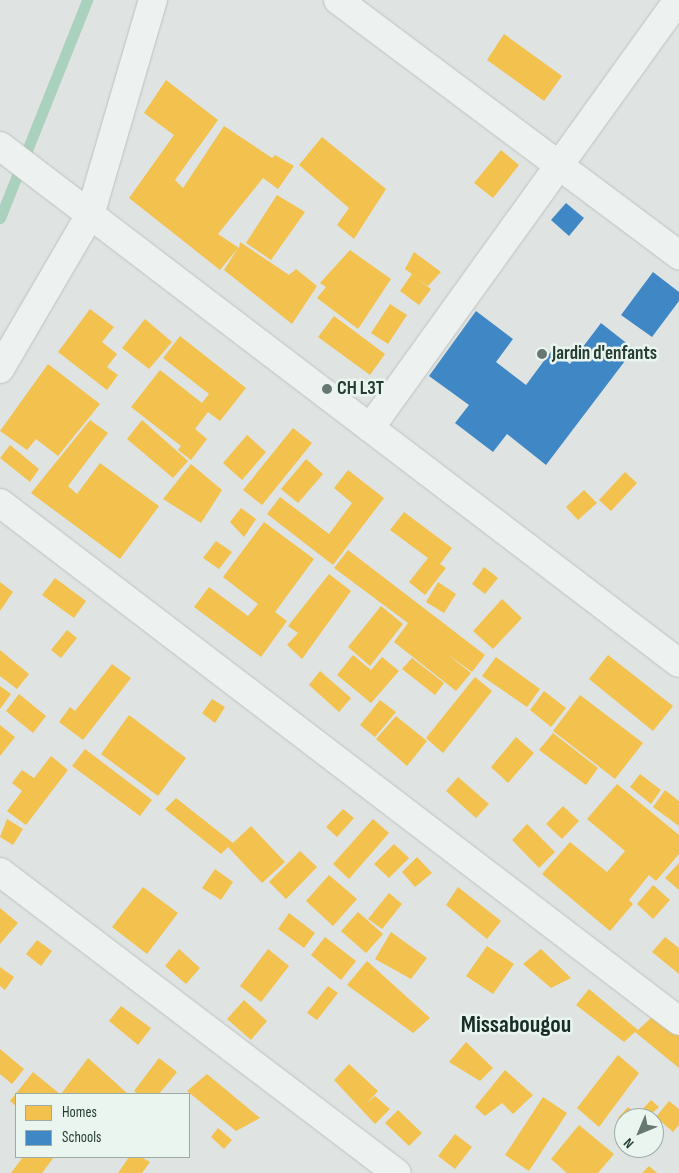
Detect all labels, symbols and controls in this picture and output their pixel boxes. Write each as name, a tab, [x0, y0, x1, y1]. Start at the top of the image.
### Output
place label: Jardin d'enfants	[552, 343, 657, 365]
marker: Jardin d'enfants	[536, 348, 548, 360]
place label: CH L3T	[337, 378, 384, 400]
marker: CH L3T	[321, 383, 333, 395]
district label: Missabougou	[461, 1011, 571, 1039]
legend	[15, 1093, 190, 1158]
text: Homes	[62, 1103, 97, 1122]
north arrow	[614, 1108, 664, 1158]
text: Schools	[62, 1128, 101, 1147]
text: N	[620, 1135, 637, 1152]

